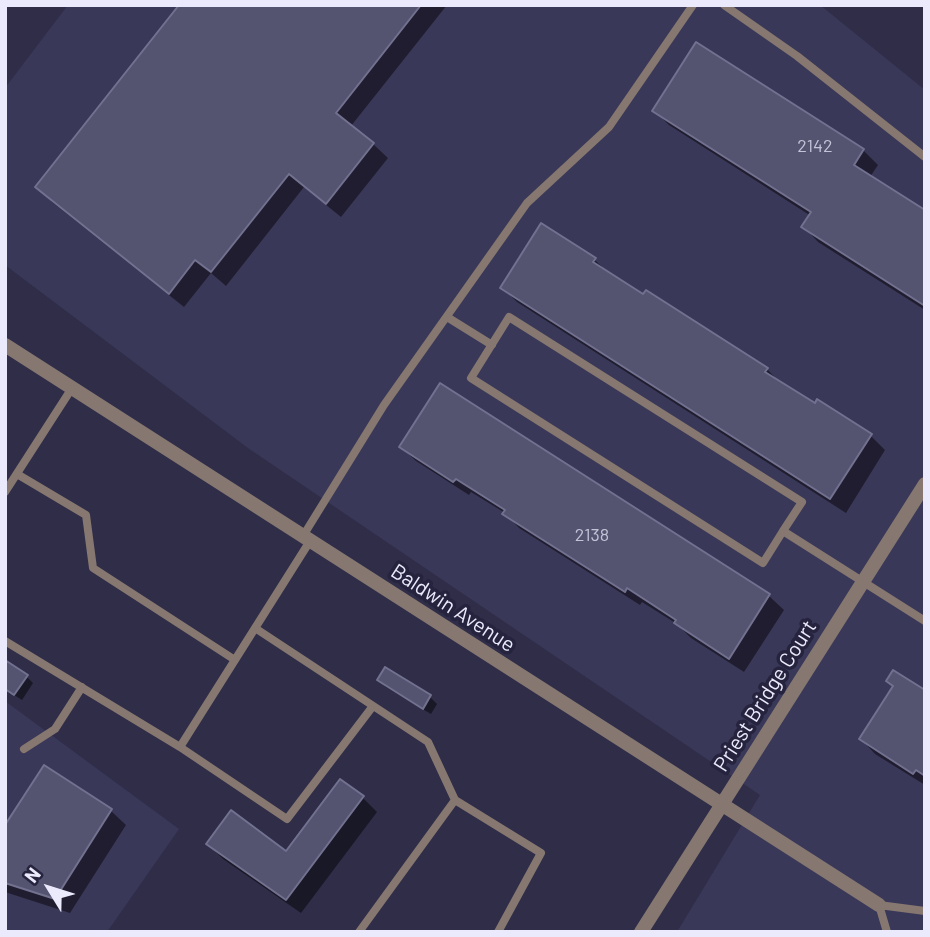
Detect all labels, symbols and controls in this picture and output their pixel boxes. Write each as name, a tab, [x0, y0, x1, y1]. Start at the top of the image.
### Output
house number: 2142	[797, 135, 833, 157]
house number: 2138	[575, 524, 609, 546]
street label: Baldwin Avenue	[386, 559, 520, 657]
street label: Priest Bridge Court	[708, 616, 822, 776]
north arrow	[14, 853, 84, 923]
text: N	[19, 863, 45, 887]

